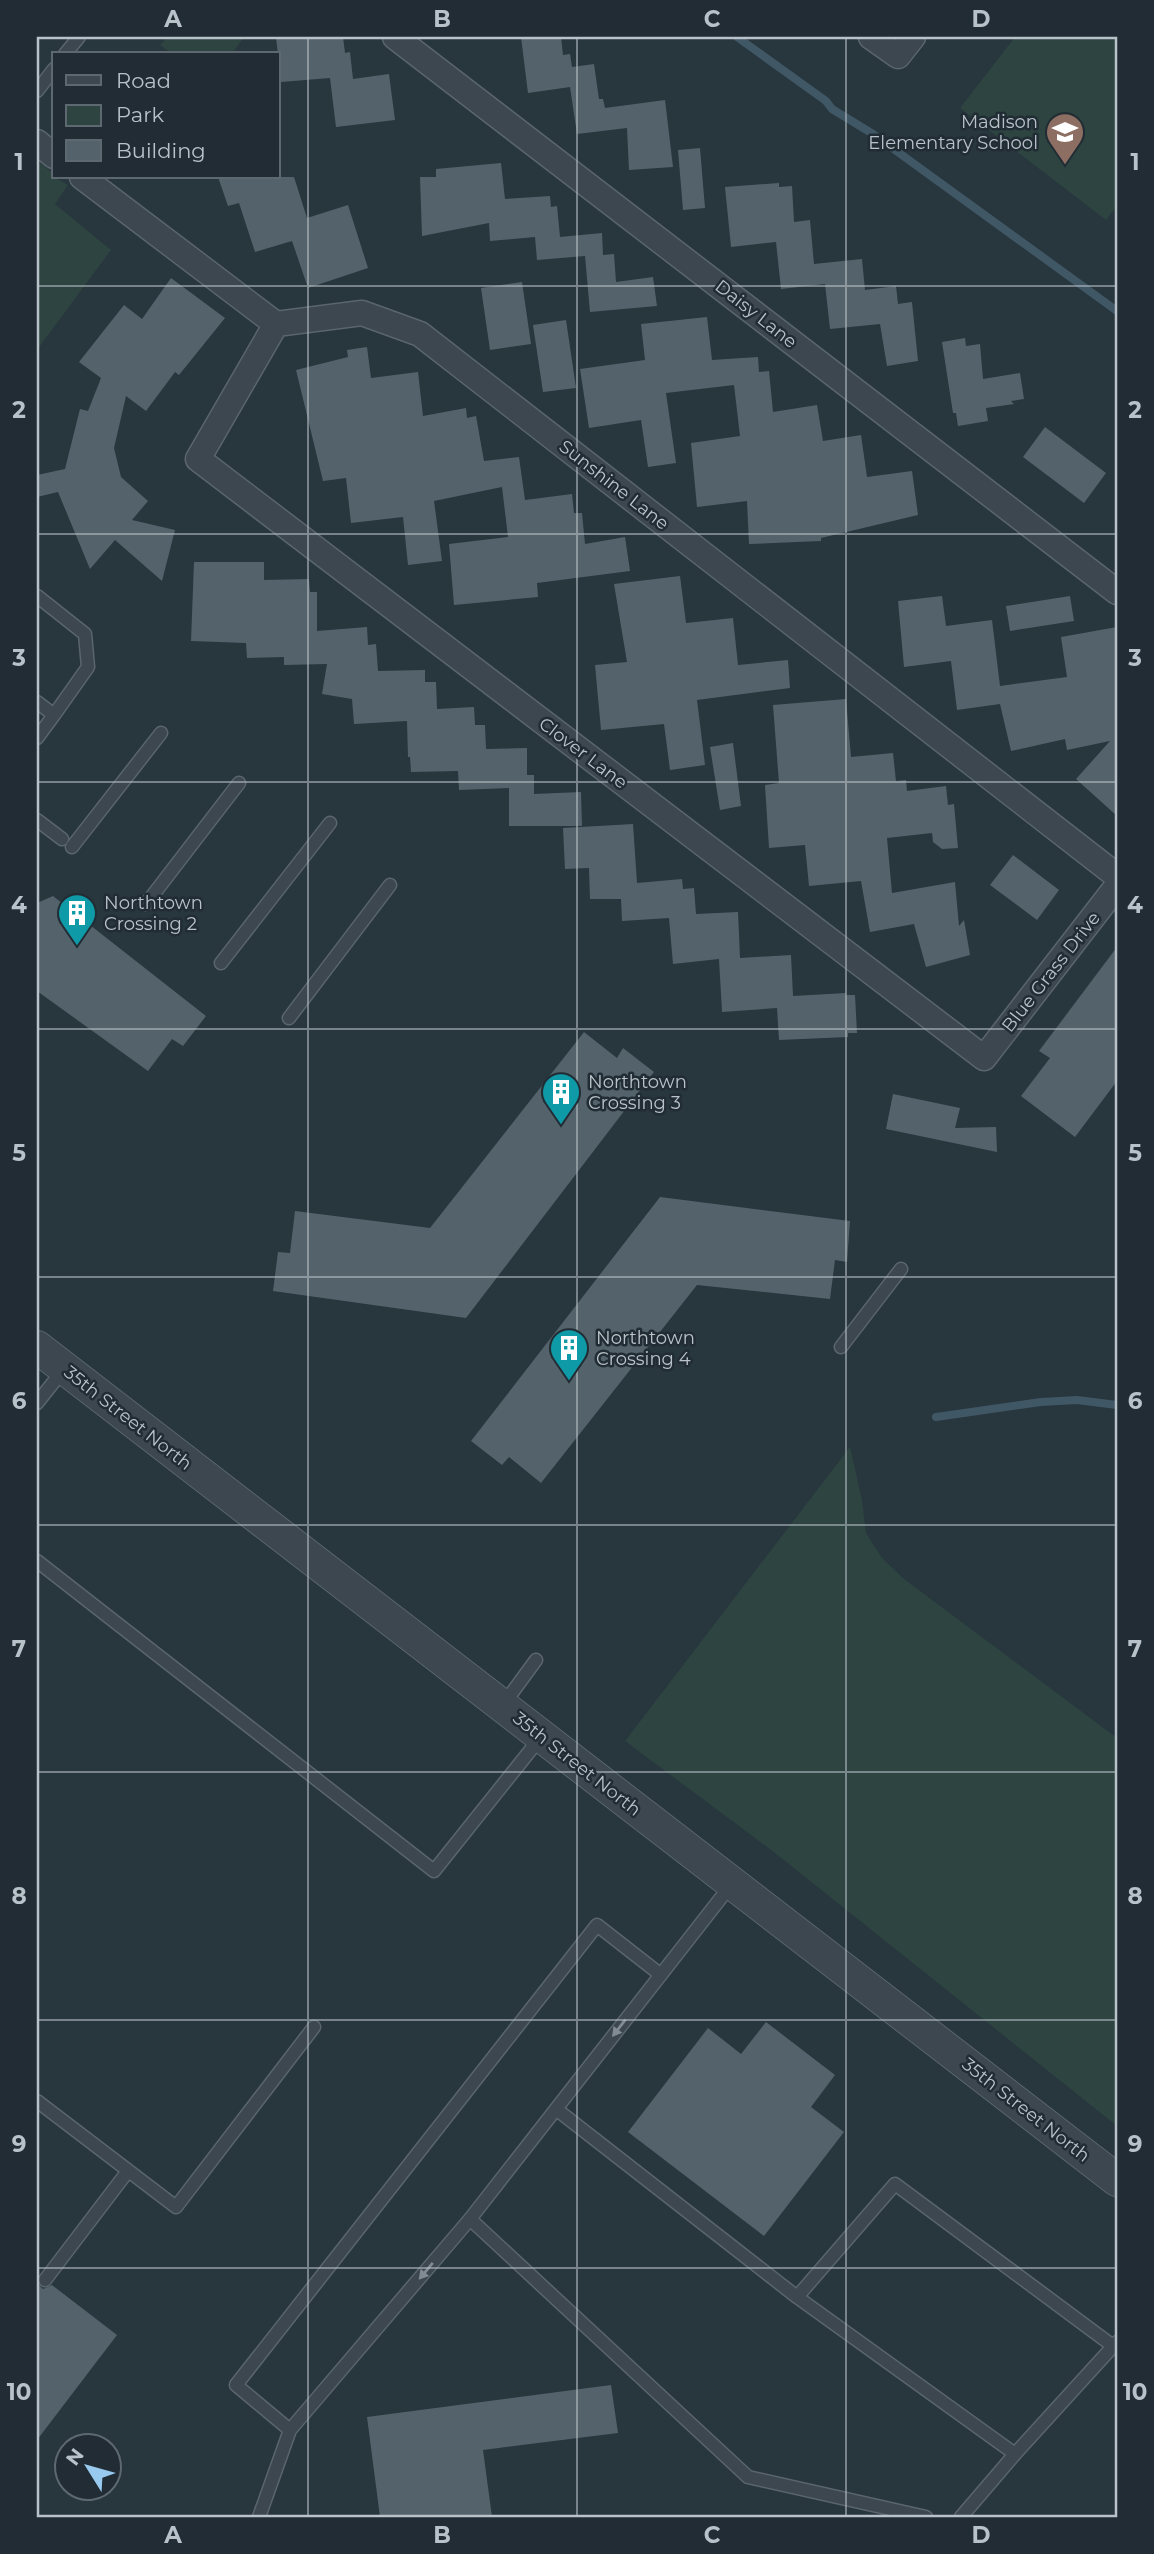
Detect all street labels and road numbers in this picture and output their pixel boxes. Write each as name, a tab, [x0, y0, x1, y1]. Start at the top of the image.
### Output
street label: Daisy Lane	[711, 275, 801, 353]
street label: Sunshine Lane	[555, 435, 673, 535]
street label: Clover Lane	[534, 713, 632, 794]
street label: Blue Grass Drive	[997, 907, 1105, 1037]
street label: 35th Street North	[60, 1361, 196, 1475]
street label: 35th Street North	[509, 1707, 645, 1821]
street label: 35th Street North	[958, 2053, 1094, 2167]

